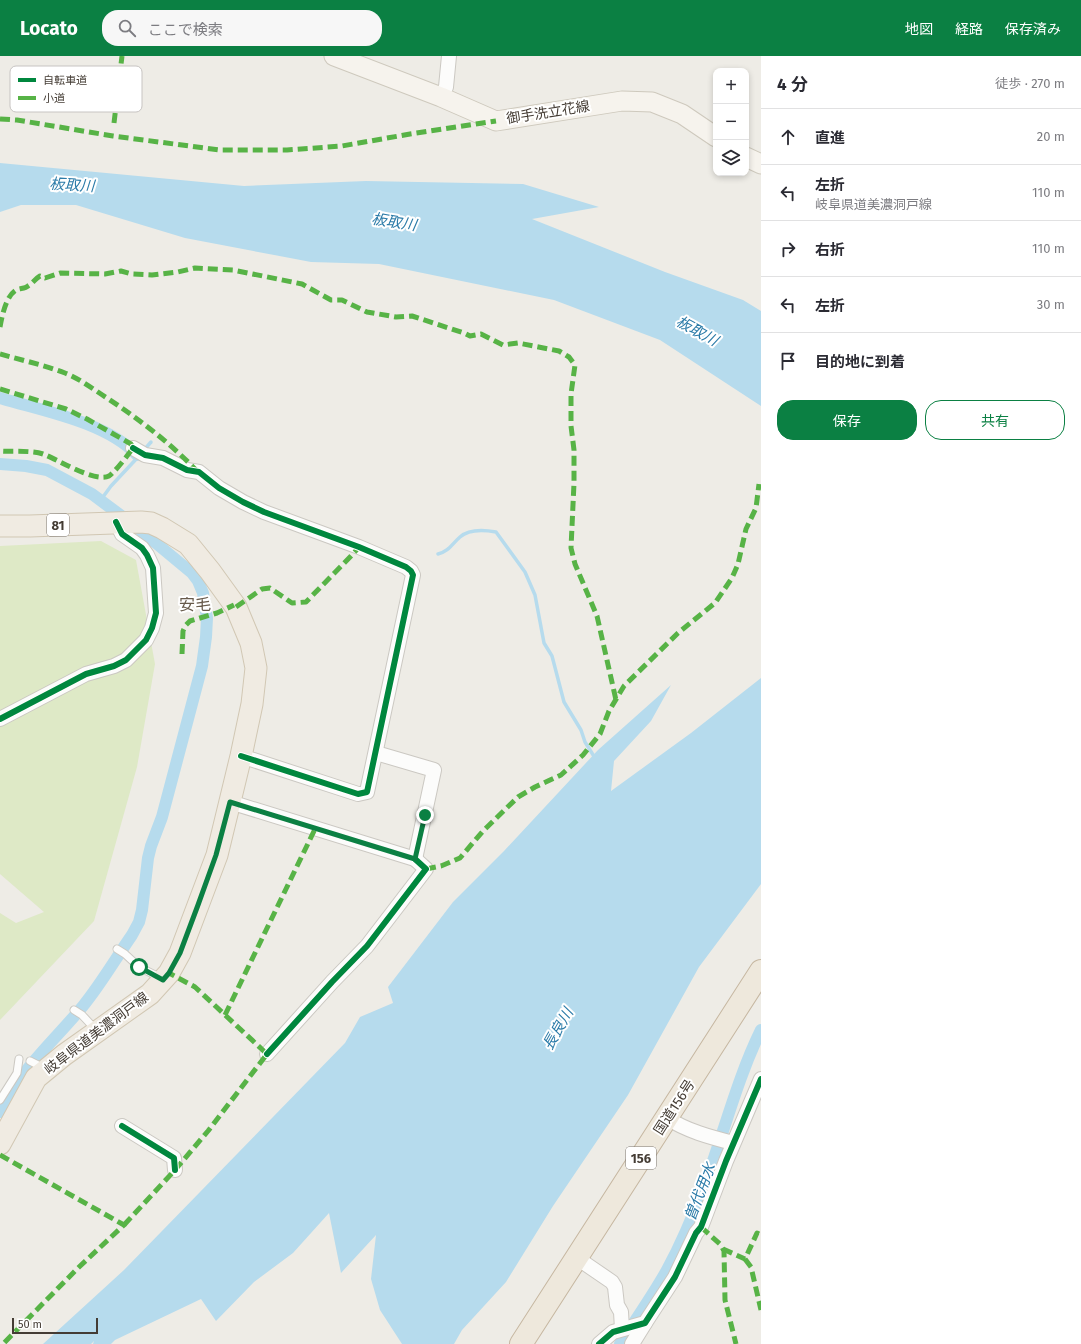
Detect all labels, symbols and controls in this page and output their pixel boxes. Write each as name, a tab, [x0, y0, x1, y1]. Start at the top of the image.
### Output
search box	[102, 10, 382, 46]
text: Locato	[20, 17, 78, 40]
icon: search	[116, 17, 138, 39]
text: ここで検索	[148, 21, 223, 39]
text: 地図	[905, 21, 933, 38]
text: 経路	[955, 21, 983, 38]
text: 保存済み	[1005, 21, 1061, 38]
legend	[10, 66, 142, 112]
map controls	[713, 68, 749, 176]
button: +	[713, 68, 749, 104]
text: 自転車道	[43, 74, 87, 87]
text: 4 分	[777, 74, 808, 95]
text: 徒歩 · 270 m	[995, 76, 1065, 91]
text: 小道	[43, 92, 65, 105]
street label: 御手洗立花線	[505, 98, 591, 127]
button: −	[713, 104, 749, 140]
icon: ahead	[777, 126, 799, 148]
text: 直進	[815, 129, 845, 147]
text: 20 m	[1037, 129, 1065, 144]
button: layers	[713, 140, 749, 176]
water label: 板取川	[49, 175, 97, 195]
text: 左折	[815, 176, 845, 194]
icon: left	[777, 182, 799, 204]
text: 110 m	[1032, 185, 1065, 200]
text: 岐阜県道美濃洞戸線	[815, 197, 932, 212]
water label: 板取川	[370, 210, 420, 235]
icon: right	[777, 238, 799, 260]
text: 右折	[815, 241, 845, 259]
text: 110 m	[1032, 241, 1065, 256]
icon: left	[777, 294, 799, 316]
text: 左折	[815, 297, 845, 315]
text: 30 m	[1037, 297, 1065, 312]
water label: 板取川	[673, 312, 723, 351]
icon: arrive	[777, 350, 799, 372]
text: 目的地に到着	[815, 353, 905, 371]
button: 保存	[777, 400, 917, 440]
button: 共有	[925, 400, 1065, 440]
road number: 81	[47, 514, 69, 536]
district label: 安毛	[179, 595, 211, 614]
route end	[416, 806, 434, 824]
route start	[130, 958, 148, 976]
street label: 岐阜県道美濃洞戸線	[41, 989, 152, 1078]
water label: 長良川	[539, 1003, 578, 1053]
street label: 国道156号	[650, 1076, 699, 1138]
road number: 156	[626, 1147, 656, 1169]
water label: 曽代用水	[681, 1159, 720, 1223]
scale bar	[12, 1316, 98, 1335]
text: 50 m	[18, 1318, 42, 1331]

